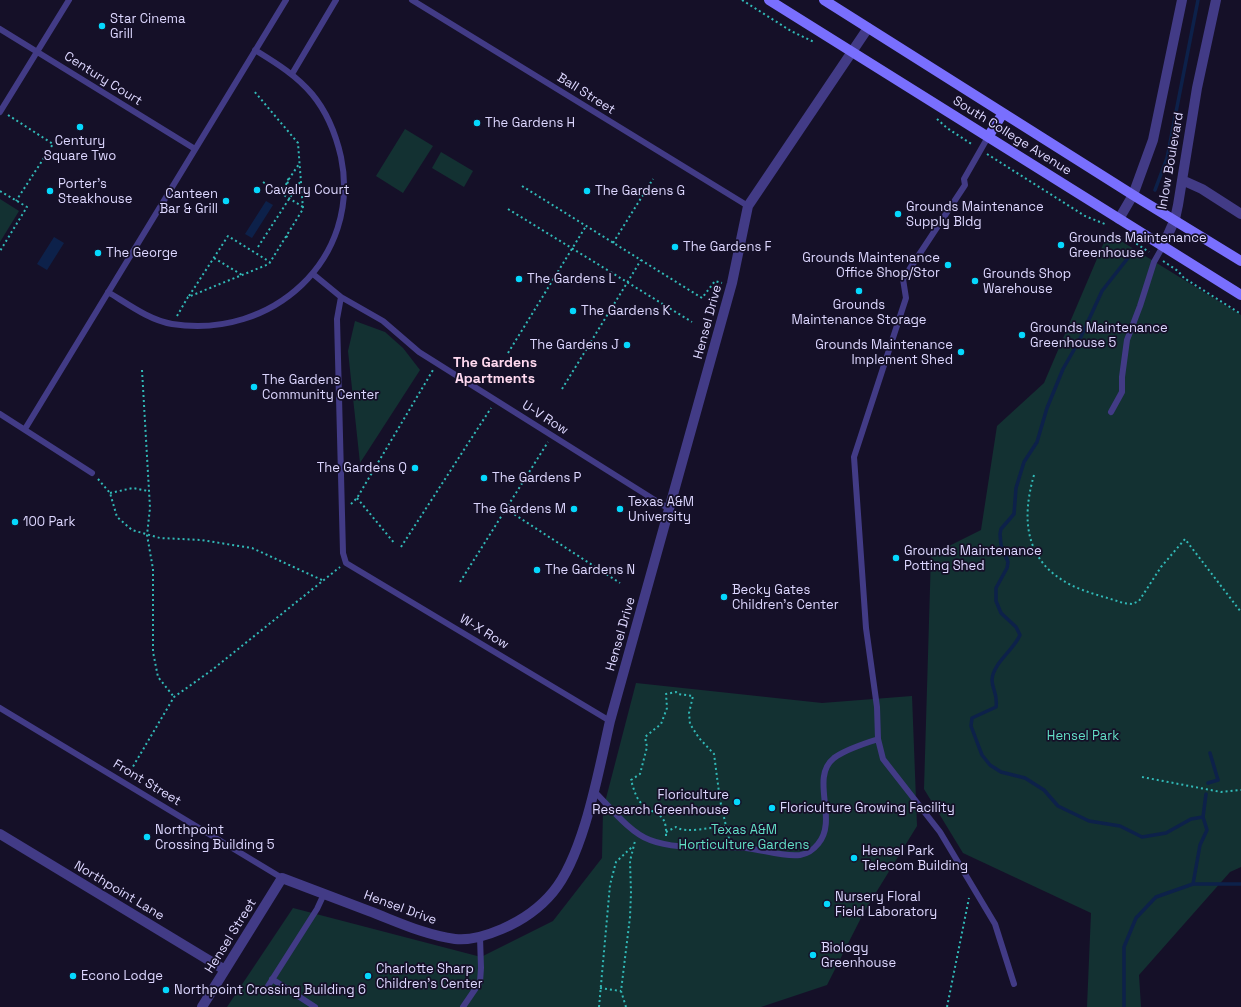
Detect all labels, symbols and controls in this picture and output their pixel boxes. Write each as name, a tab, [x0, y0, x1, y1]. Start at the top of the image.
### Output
place label: Star Cinema Grill	[110, 11, 185, 42]
marker: Star Cinema Grill	[97, 21, 107, 31]
street label: Century Court	[61, 49, 145, 109]
street label: Ball Street	[554, 70, 618, 118]
street label: South College Avenue	[950, 93, 1074, 179]
street label: Inlow Boulevard	[1155, 111, 1187, 211]
place label: The Gardens H	[485, 115, 575, 131]
marker: The Gardens H	[472, 118, 482, 128]
marker: Century Square Two	[75, 122, 85, 132]
place label: Century Square Two	[44, 133, 116, 164]
place label: Porter's Steakhouse	[58, 176, 132, 207]
place label: Cavalry Court	[265, 182, 349, 198]
place label: The Gardens G	[595, 183, 685, 199]
marker: Cavalry Court	[252, 185, 262, 195]
marker: Porter's Steakhouse	[45, 186, 55, 196]
place label: Canteen Bar & Grill	[159, 186, 218, 217]
marker: The Gardens G	[582, 186, 592, 196]
marker: Canteen Bar & Grill	[221, 196, 231, 206]
place label: Grounds Maintenance Supply Bldg	[906, 199, 1044, 230]
marker: Grounds Maintenance Supply Bldg	[893, 209, 903, 219]
place label: Grounds Maintenance Greenhouse	[1069, 230, 1207, 261]
place label: The Gardens F	[683, 239, 772, 255]
marker: Grounds Maintenance Greenhouse	[1056, 240, 1066, 250]
marker: The Gardens F	[670, 242, 680, 252]
place label: The George	[106, 245, 178, 261]
marker: The George	[93, 248, 103, 258]
place label: Grounds Maintenance Office Shop/Stor	[802, 250, 940, 281]
marker: Grounds Maintenance Office Shop/Stor	[943, 260, 953, 270]
place label: Grounds Shop Warehouse	[983, 266, 1071, 297]
place label: The Gardens L	[527, 271, 616, 287]
marker: The Gardens L	[514, 274, 524, 284]
marker: Grounds Shop Warehouse	[970, 276, 980, 286]
street label: Hensel Drive	[691, 283, 725, 361]
marker: Grounds Maintenance Storage	[854, 286, 864, 296]
place label: Grounds Maintenance Storage	[791, 297, 927, 328]
place label: The Gardens K	[581, 303, 671, 319]
marker: The Gardens K	[568, 306, 578, 316]
place label: Grounds Maintenance Greenhouse 5	[1030, 320, 1168, 351]
marker: Grounds Maintenance Greenhouse 5	[1017, 330, 1027, 340]
place label: The Gardens J	[530, 337, 619, 353]
place label: Grounds Maintenance Implement Shed	[815, 337, 953, 368]
marker: The Gardens J	[622, 340, 632, 350]
marker: Grounds Maintenance Implement Shed	[956, 347, 966, 357]
district label: The Gardens Apartments	[453, 355, 537, 388]
place label: The Gardens Community Center	[262, 372, 379, 403]
marker: The Gardens Community Center	[249, 382, 259, 392]
street label: U-V Row	[519, 398, 571, 438]
place label: The Gardens Q	[317, 460, 407, 476]
marker: The Gardens Q	[410, 463, 420, 473]
place label: The Gardens P	[492, 470, 581, 486]
marker: The Gardens P	[479, 473, 489, 483]
place label: Texas A&M University	[628, 494, 694, 525]
place label: The Gardens M	[473, 501, 566, 517]
marker: The Gardens M	[569, 504, 579, 514]
marker: Texas A&M University	[615, 504, 625, 514]
place label: 100 Park	[23, 514, 75, 530]
marker: 100 Park	[10, 517, 20, 527]
place label: Grounds Maintenance Potting Shed	[904, 543, 1042, 574]
marker: Grounds Maintenance Potting Shed	[891, 553, 901, 563]
place label: The Gardens N	[545, 562, 635, 578]
marker: The Gardens N	[532, 565, 542, 575]
place label: Becky Gates Children's Center	[732, 582, 839, 613]
marker: Becky Gates Children's Center	[719, 592, 729, 602]
street label: Hensel Drive	[603, 595, 639, 673]
street label: W-X Row	[457, 611, 511, 653]
park label: Hensel Park	[1047, 728, 1119, 744]
street label: Front Street	[110, 757, 184, 809]
place label: Floriculture Research Greenhouse	[592, 787, 729, 818]
marker: Floriculture Research Greenhouse	[732, 797, 742, 807]
place label: Floriculture Growing Facility	[780, 800, 955, 816]
marker: Floriculture Growing Facility	[767, 803, 777, 813]
place label: Northpoint Crossing Building 5	[155, 822, 275, 853]
park label: Texas A&M Horticulture Gardens	[679, 822, 809, 853]
marker: Northpoint Crossing Building 5	[142, 832, 152, 842]
place label: Hensel Park Telecom Building	[862, 843, 968, 874]
marker: Hensel Park Telecom Building	[849, 853, 859, 863]
street label: Northpoint Lane	[71, 858, 167, 924]
street label: Hensel Drive	[361, 888, 439, 928]
place label: Nursery Floral Field Laboratory	[835, 889, 937, 920]
street label: Hensel Street	[202, 896, 260, 976]
marker: Nursery Floral Field Laboratory	[822, 899, 832, 909]
place label: Biology Greenhouse	[821, 940, 896, 971]
marker: Biology Greenhouse	[808, 950, 818, 960]
place label: Charlotte Sharp Children's Center	[376, 961, 483, 992]
place label: Econo Lodge	[81, 968, 163, 984]
marker: Econo Lodge	[68, 971, 78, 981]
marker: Charlotte Sharp Children's Center	[363, 971, 373, 981]
place label: Northpoint Crossing Building 6	[174, 982, 366, 998]
marker: Northpoint Crossing Building 6	[161, 985, 171, 995]

